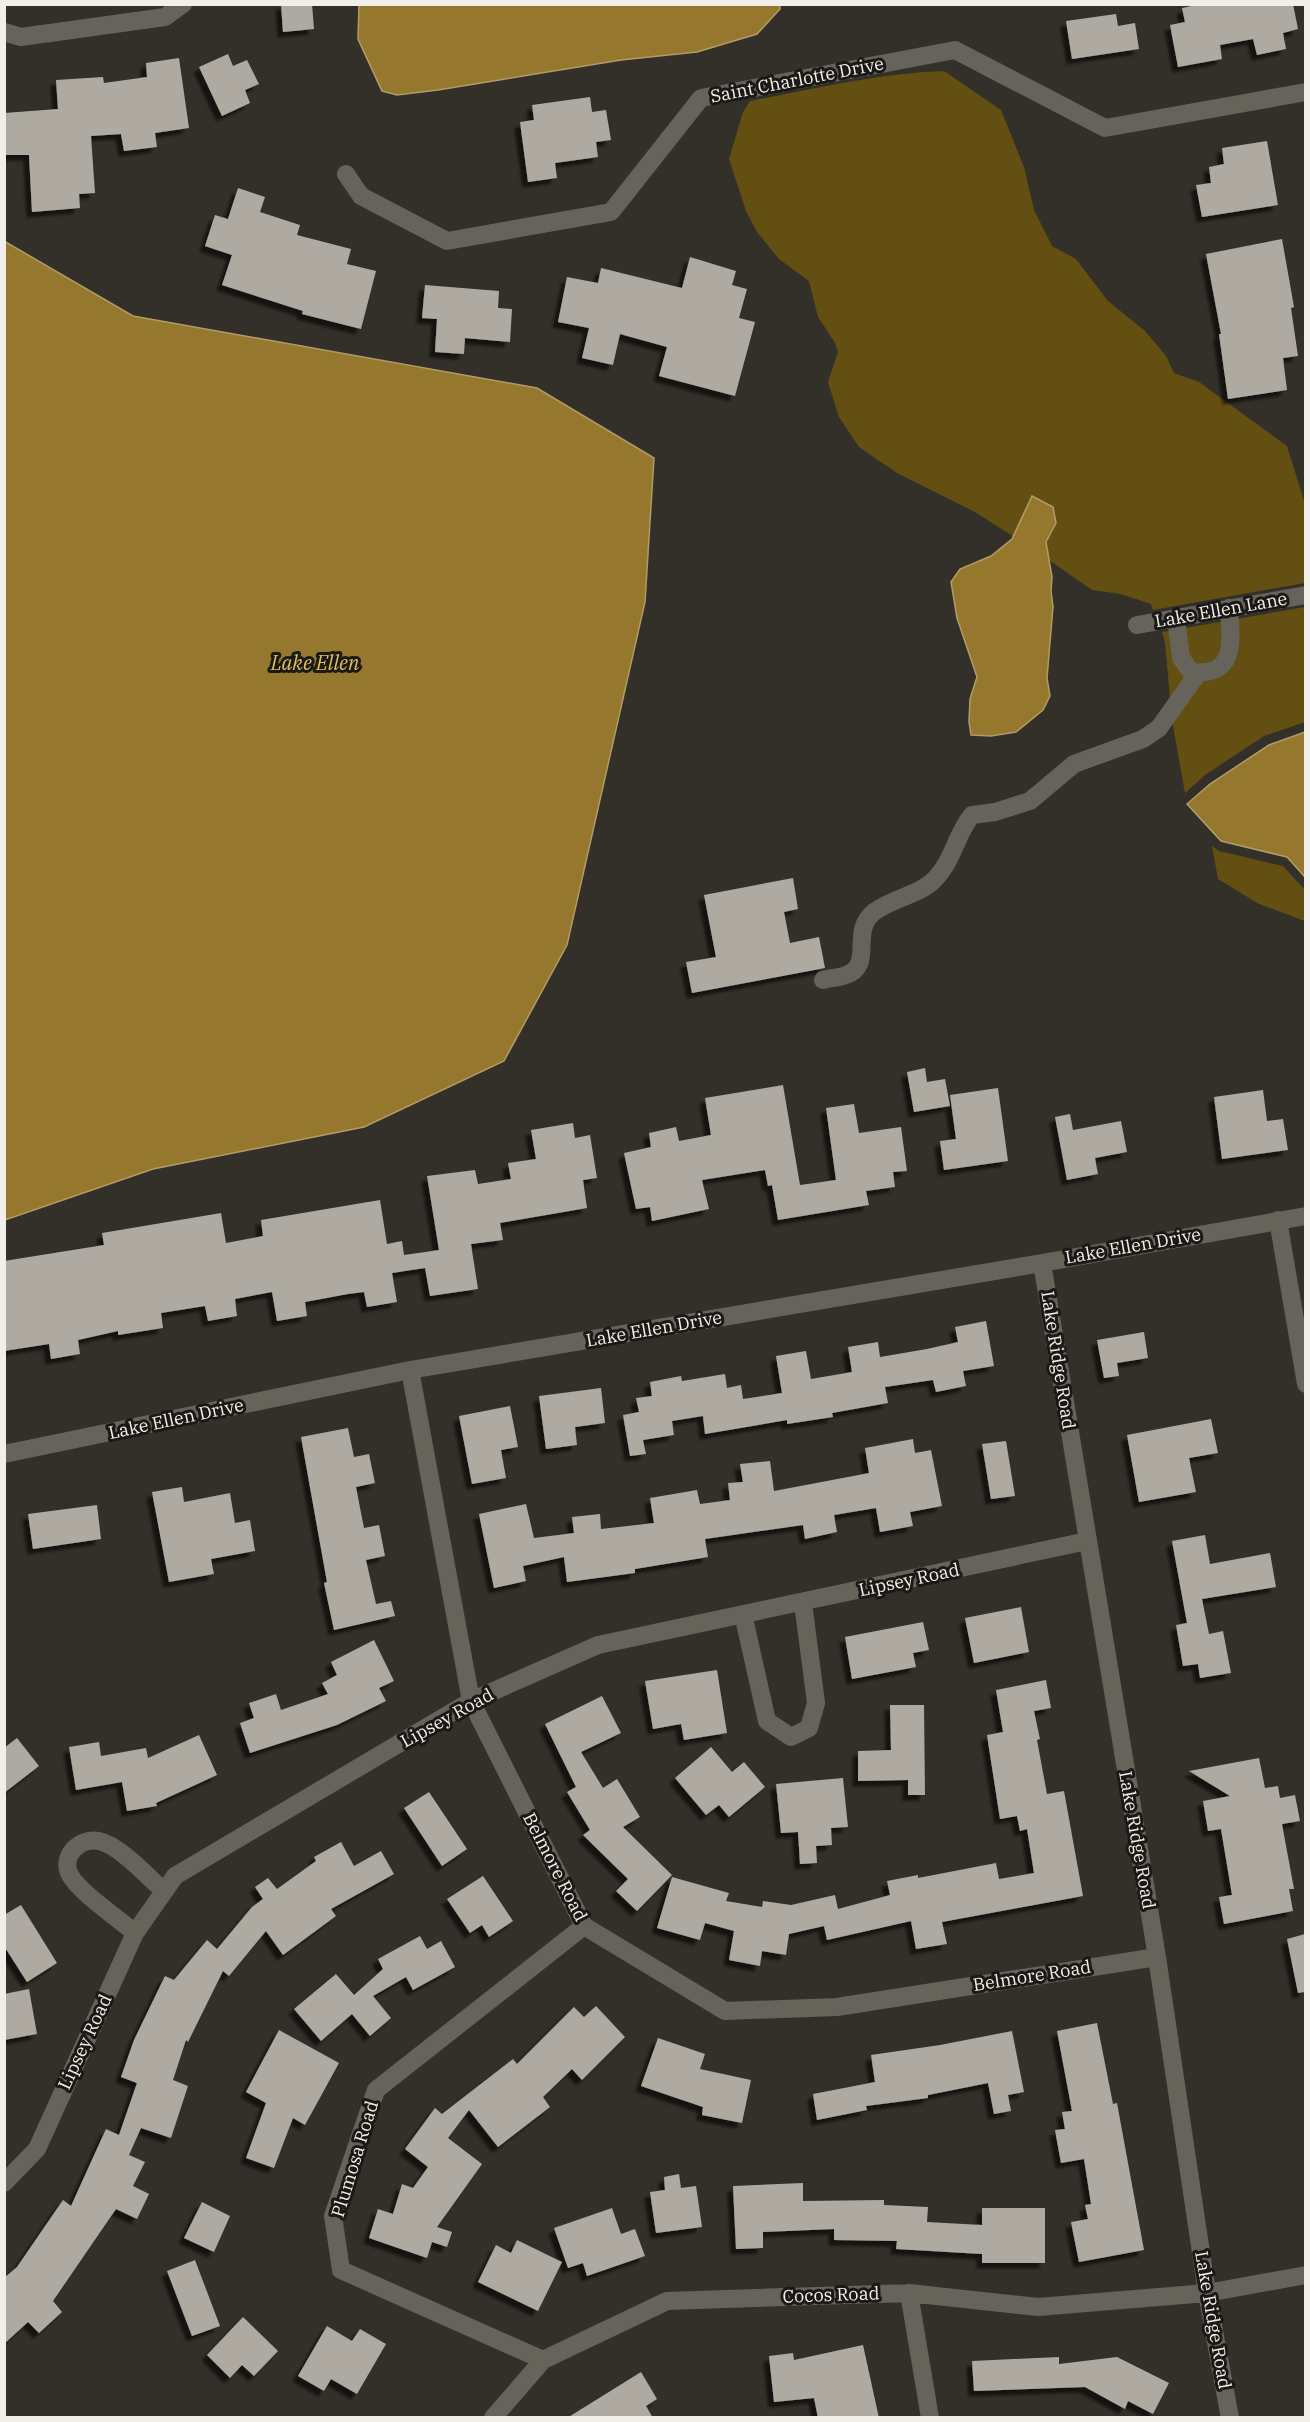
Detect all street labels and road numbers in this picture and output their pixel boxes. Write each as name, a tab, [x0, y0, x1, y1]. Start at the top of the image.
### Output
street label: Saint Charlotte Drive	[708, 51, 886, 108]
street label: Lake Ellen Lane	[1153, 587, 1289, 632]
street label: Lake Ellen Drive	[1063, 1222, 1203, 1269]
street label: Lake Ridge Road	[1036, 1289, 1081, 1431]
street label: Lake Ellen Drive	[584, 1305, 724, 1352]
street label: Lake Ellen Drive	[106, 1393, 246, 1444]
street label: Lipsey Road	[856, 1558, 961, 1601]
street label: Lipsey Road	[396, 1683, 497, 1752]
street label: Lake Ridge Road	[1114, 1769, 1161, 1911]
street label: Belmore Road	[518, 1808, 593, 1925]
street label: Belmore Road	[971, 1955, 1093, 1996]
street label: Lipsey Road	[52, 1990, 117, 2093]
street label: Plumosa Road	[326, 2098, 383, 2220]
street label: Lake Ridge Road	[1190, 2249, 1237, 2391]
street label: Cocos Road	[782, 2281, 880, 2308]

